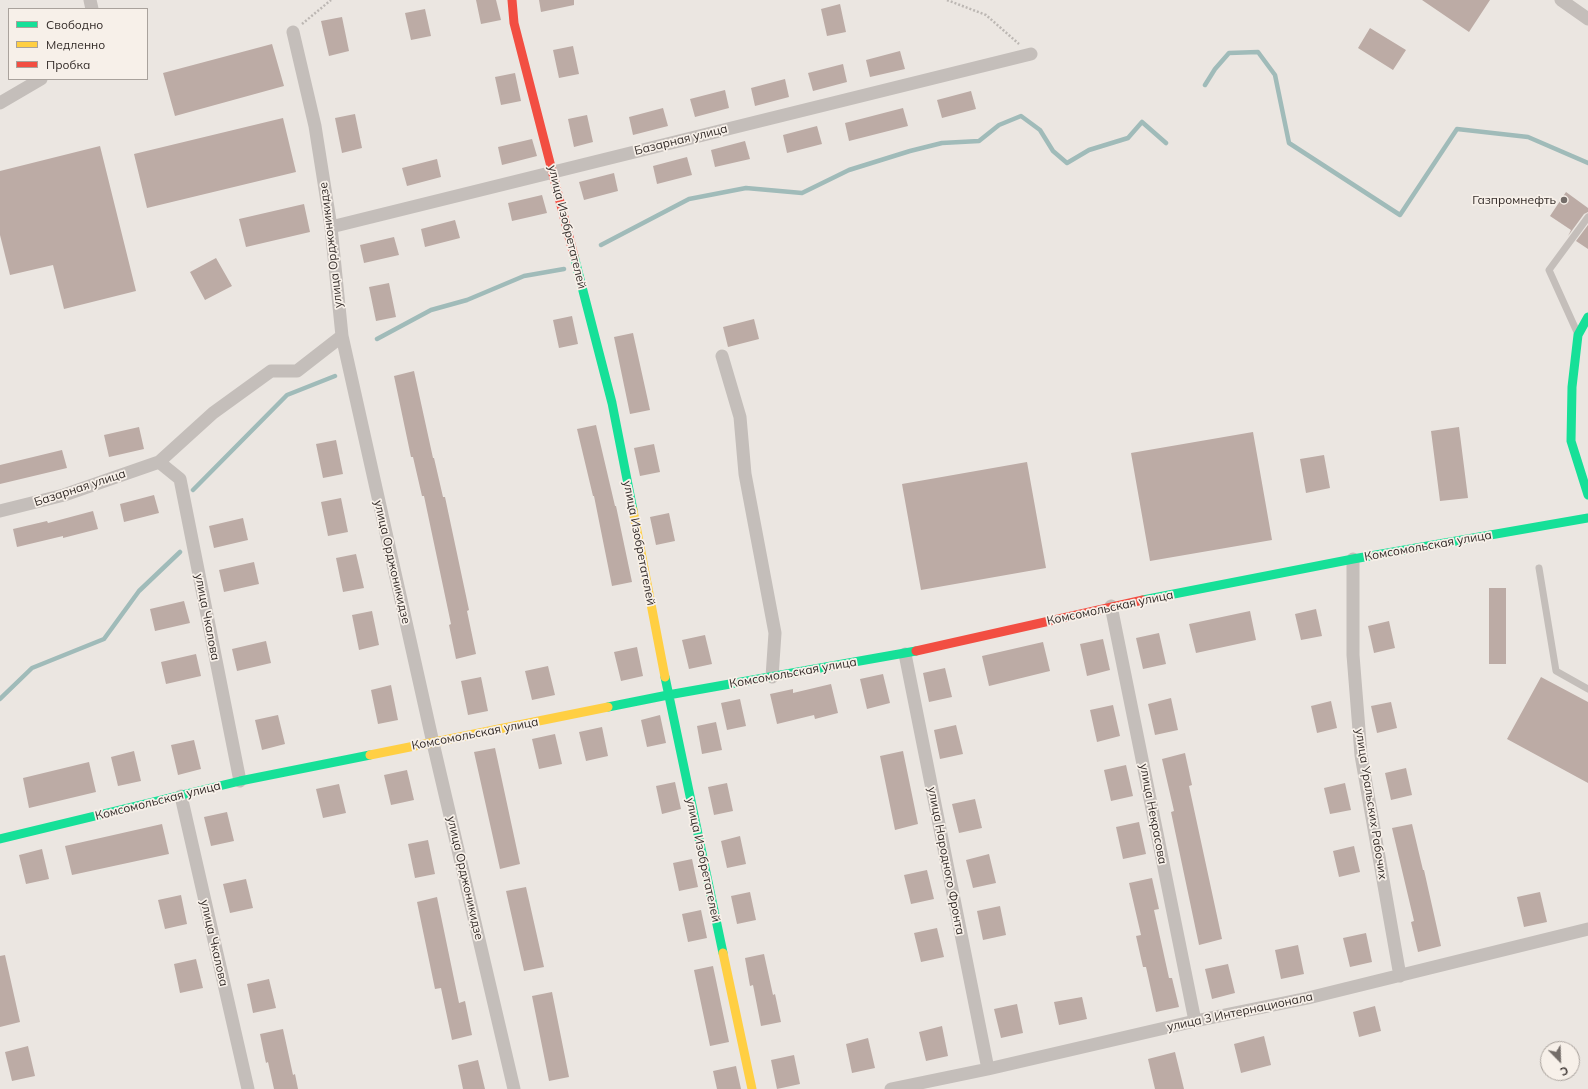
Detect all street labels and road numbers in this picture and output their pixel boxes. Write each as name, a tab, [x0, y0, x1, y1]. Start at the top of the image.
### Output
street label: Базарная улица	[633, 121, 729, 159]
street label: улица Изобретателей	[545, 164, 589, 290]
street label: улица Орджоникидзе	[316, 181, 346, 309]
street label: Базарная улица	[32, 466, 128, 510]
street label: улица Изобретателей	[620, 479, 658, 607]
street label: улица Орджоникидзе	[371, 499, 413, 625]
street label: Комсомольская улица	[1363, 528, 1493, 564]
street label: улица Чкалова	[192, 572, 222, 662]
street label: Комсомольская улица	[1045, 588, 1175, 628]
street label: Комсомольская улица	[728, 655, 858, 691]
street label: Комсомольская улица	[410, 715, 540, 753]
street label: улица Уральских Рабочих	[1352, 728, 1390, 880]
street label: улица Некрасова	[1136, 763, 1170, 865]
street label: Комсомольская улица	[94, 778, 222, 824]
street label: улица Народного Фронта	[925, 786, 967, 936]
street label: улица Изобретателей	[683, 796, 723, 924]
street label: улица Орджоникидзе	[444, 815, 486, 941]
street label: улица Чкалова	[197, 898, 231, 988]
street label: улица 3 Интернационала	[1166, 989, 1314, 1035]

